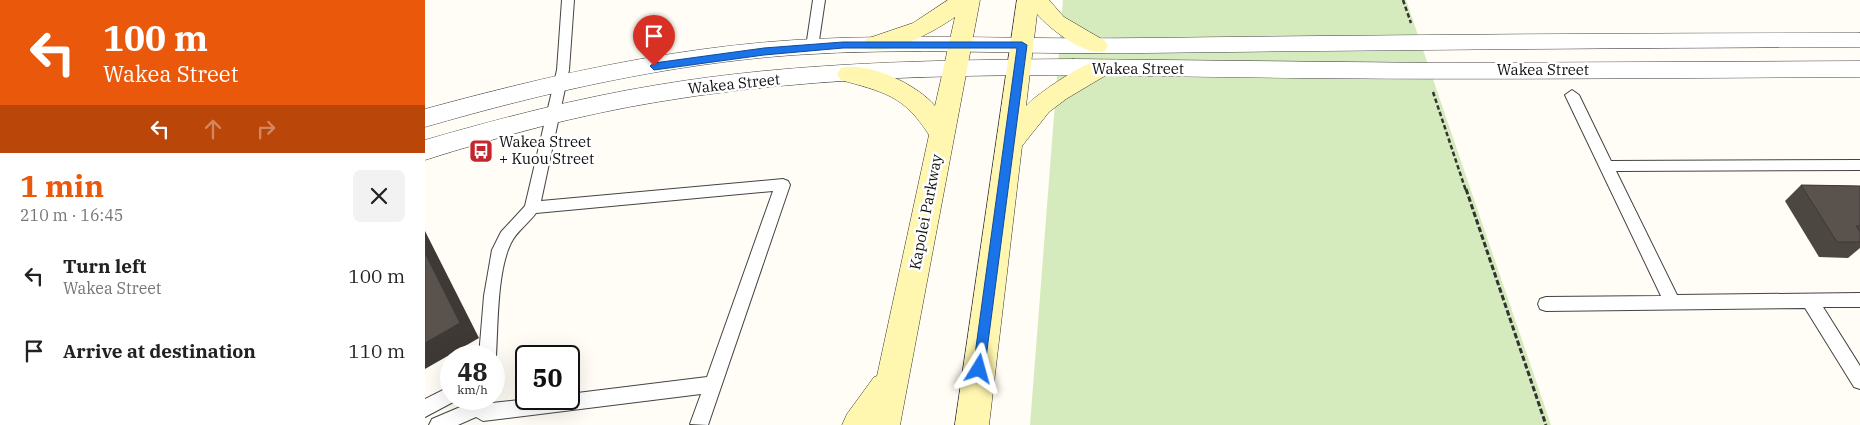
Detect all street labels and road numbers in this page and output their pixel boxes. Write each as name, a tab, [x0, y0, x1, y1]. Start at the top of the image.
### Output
street label: Wakea Street	[1092, 59, 1184, 78]
street label: Wakea Street	[1497, 60, 1589, 79]
street label: Wakea Street	[687, 69, 781, 98]
street label: Kapolei Parkway	[905, 152, 946, 271]

